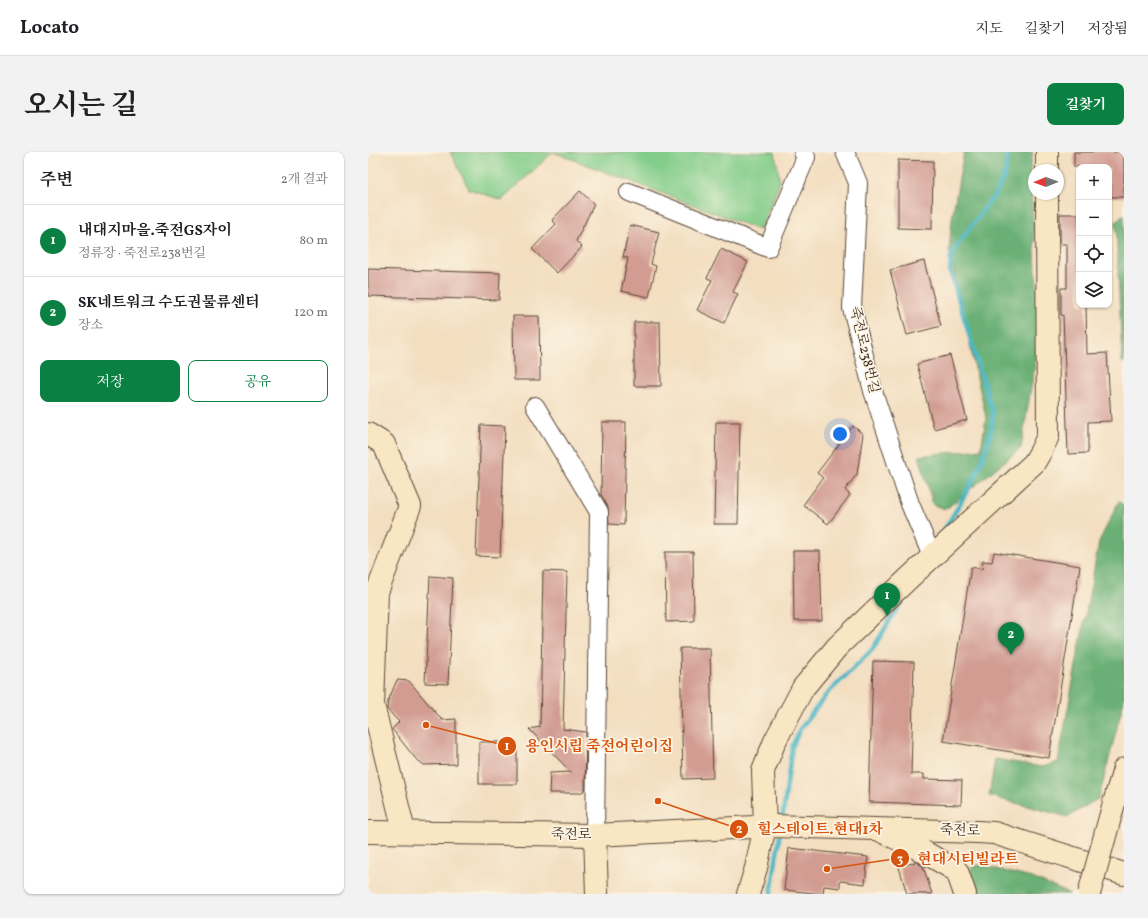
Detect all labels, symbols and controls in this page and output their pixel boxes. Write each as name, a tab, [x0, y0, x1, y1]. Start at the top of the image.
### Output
text: Locato	[20, 15, 79, 41]
text: 지도	[976, 20, 1003, 39]
text: 길찾기	[1025, 20, 1065, 39]
text: 저장됨	[1087, 20, 1128, 39]
button: 길찾기	[1047, 83, 1124, 125]
text: 오시는 길	[24, 87, 138, 126]
north arrow	[1028, 164, 1064, 200]
map controls	[1076, 164, 1112, 308]
button: +	[1076, 164, 1112, 200]
text: 주변	[40, 169, 73, 192]
text: 2개 결과	[281, 171, 328, 189]
button: −	[1076, 200, 1112, 236]
text: 내대지마을.죽전GS자이	[78, 221, 232, 242]
text: 1	[50, 232, 56, 250]
text: 80 m	[299, 232, 328, 250]
button: locate	[1076, 236, 1112, 272]
text: 정류장 · 죽전로238번길	[78, 245, 206, 263]
button: layers	[1076, 272, 1112, 308]
text: SK네트워크 수도권물류센터	[78, 293, 260, 314]
text: 2	[50, 304, 56, 322]
text: 120 m	[294, 304, 328, 322]
street label: 죽전로238번길	[845, 304, 883, 396]
text: 장소	[78, 317, 103, 335]
button: 저장	[40, 360, 180, 402]
button: 공유	[188, 360, 328, 402]
your location	[830, 424, 850, 444]
pin: 1	[874, 583, 900, 616]
pin: 2	[998, 622, 1024, 655]
callout: 용인시립 죽전어린이집	[497, 732, 681, 759]
text: 용인시립 죽전어린이집	[525, 737, 673, 758]
text: 1	[505, 739, 510, 755]
callout: 힐스테이트.현대1차	[729, 815, 891, 842]
text: 힐스테이트.현대1차	[757, 820, 884, 841]
street label: 죽전로	[939, 821, 981, 841]
text: 2	[736, 822, 742, 838]
street label: 죽전로	[551, 825, 592, 845]
callout: 현대시티빌라트	[890, 845, 1027, 872]
text: 현대시티빌라트	[917, 850, 1019, 871]
text: 3	[897, 852, 903, 868]

